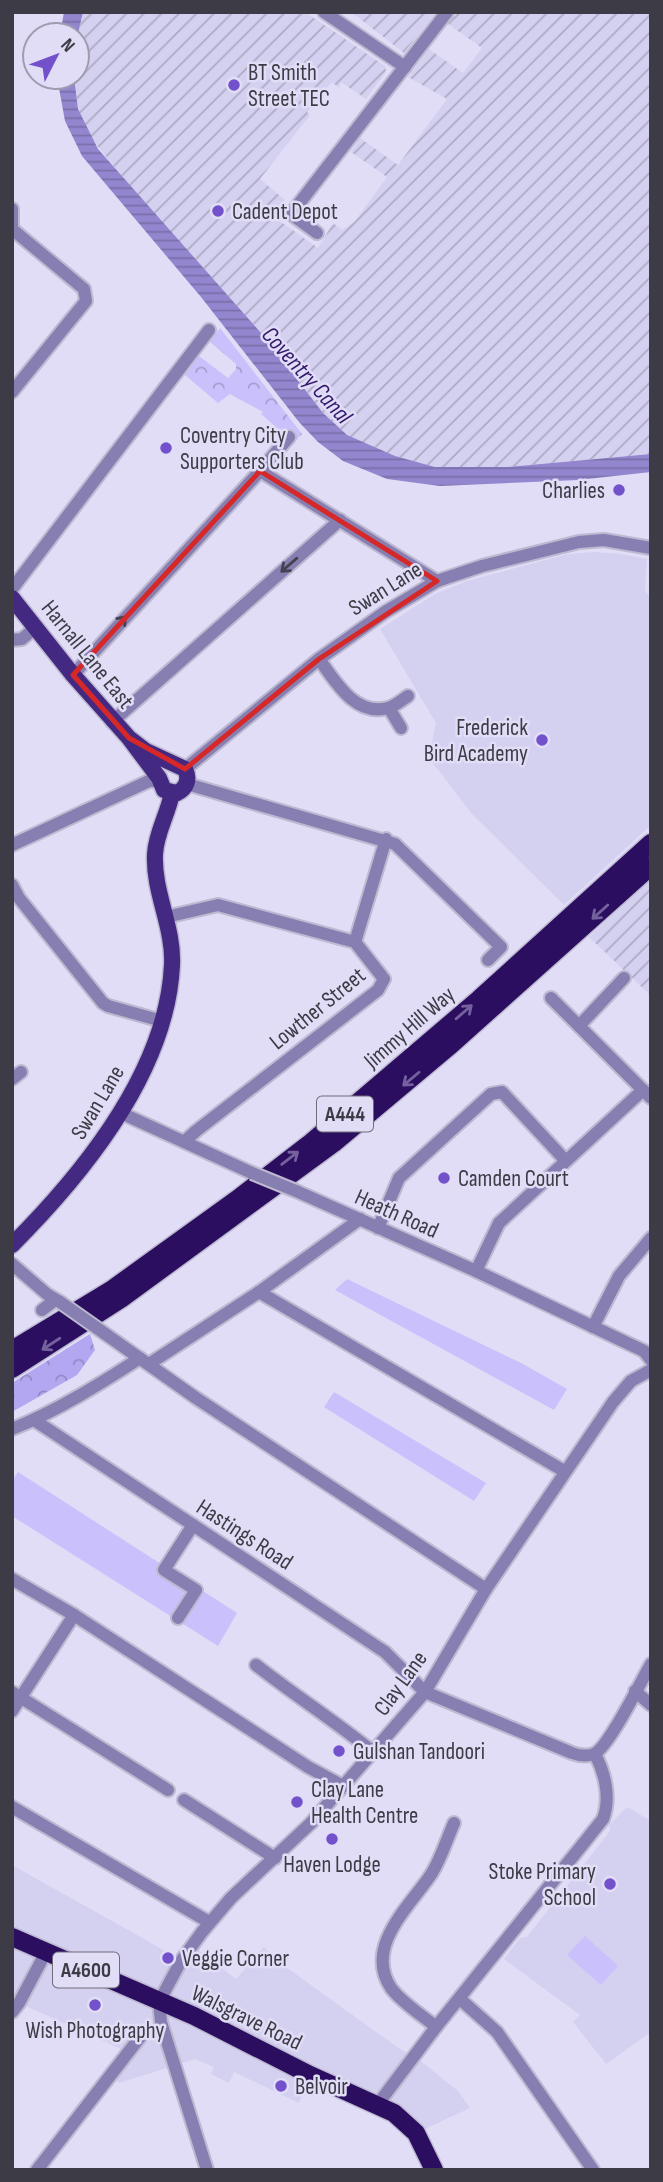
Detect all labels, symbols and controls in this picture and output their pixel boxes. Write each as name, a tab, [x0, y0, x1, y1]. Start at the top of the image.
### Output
north arrow	[21, 21, 91, 91]
text: N	[56, 34, 79, 57]
place label: BT Smith Street TEC	[248, 59, 330, 113]
marker: BT Smith Street TEC	[226, 77, 242, 93]
place label: Cadent Depot	[232, 198, 338, 226]
marker: Cadent Depot	[210, 203, 226, 219]
water label: Coventry Canal	[255, 321, 358, 431]
place label: Coventry City Supporters Club	[180, 422, 304, 476]
marker: Coventry City Supporters Club	[158, 440, 174, 456]
place label: Charlies	[542, 477, 605, 505]
marker: Charlies	[611, 482, 627, 498]
street label: Swan Lane	[344, 555, 427, 622]
one-way arrow	[280, 557, 298, 573]
street label: Harnall Lane East	[35, 595, 139, 715]
one-way arrow	[111, 615, 127, 633]
place label: Frederick Bird Academy	[424, 714, 528, 768]
marker: Frederick Bird Academy	[534, 732, 550, 748]
one-way arrow	[591, 904, 609, 920]
street label: Lowther Street	[264, 962, 371, 1056]
street label: Jimmy Hill Way	[358, 981, 461, 1075]
one-way arrow	[455, 1004, 473, 1020]
street label: Swan Lane	[65, 1060, 131, 1145]
one-way arrow	[402, 1071, 420, 1086]
road number: A444	[317, 1096, 373, 1132]
one-way arrow	[280, 1151, 299, 1166]
place label: Camden Court	[458, 1165, 569, 1193]
marker: Camden Court	[436, 1170, 452, 1186]
street label: Heath Road	[350, 1183, 443, 1245]
one-way arrow	[41, 1337, 61, 1351]
street label: Hastings Road	[191, 1493, 298, 1576]
street label: Clay Lane	[368, 1646, 434, 1721]
place label: Gulshan Tandoori	[353, 1738, 485, 1766]
marker: Gulshan Tandoori	[331, 1743, 347, 1759]
place label: Clay Lane Health Centre	[311, 1776, 418, 1830]
marker: Clay Lane Health Centre	[289, 1794, 305, 1810]
marker: Haven Lodge	[324, 1831, 340, 1847]
place label: Haven Lodge	[283, 1851, 381, 1879]
place label: Stoke Primary School	[489, 1858, 596, 1912]
marker: Stoke Primary School	[602, 1876, 618, 1892]
place label: Veggie Corner	[182, 1945, 290, 1973]
marker: Veggie Corner	[160, 1950, 176, 1966]
road number: A4600	[53, 1952, 119, 1988]
street label: Walsgrave Road	[187, 1979, 306, 2057]
marker: Wish Photography	[87, 1997, 103, 2013]
place label: Wish Photography	[26, 2017, 165, 2045]
place label: Belvoir	[295, 2073, 348, 2101]
marker: Belvoir	[273, 2078, 289, 2094]

